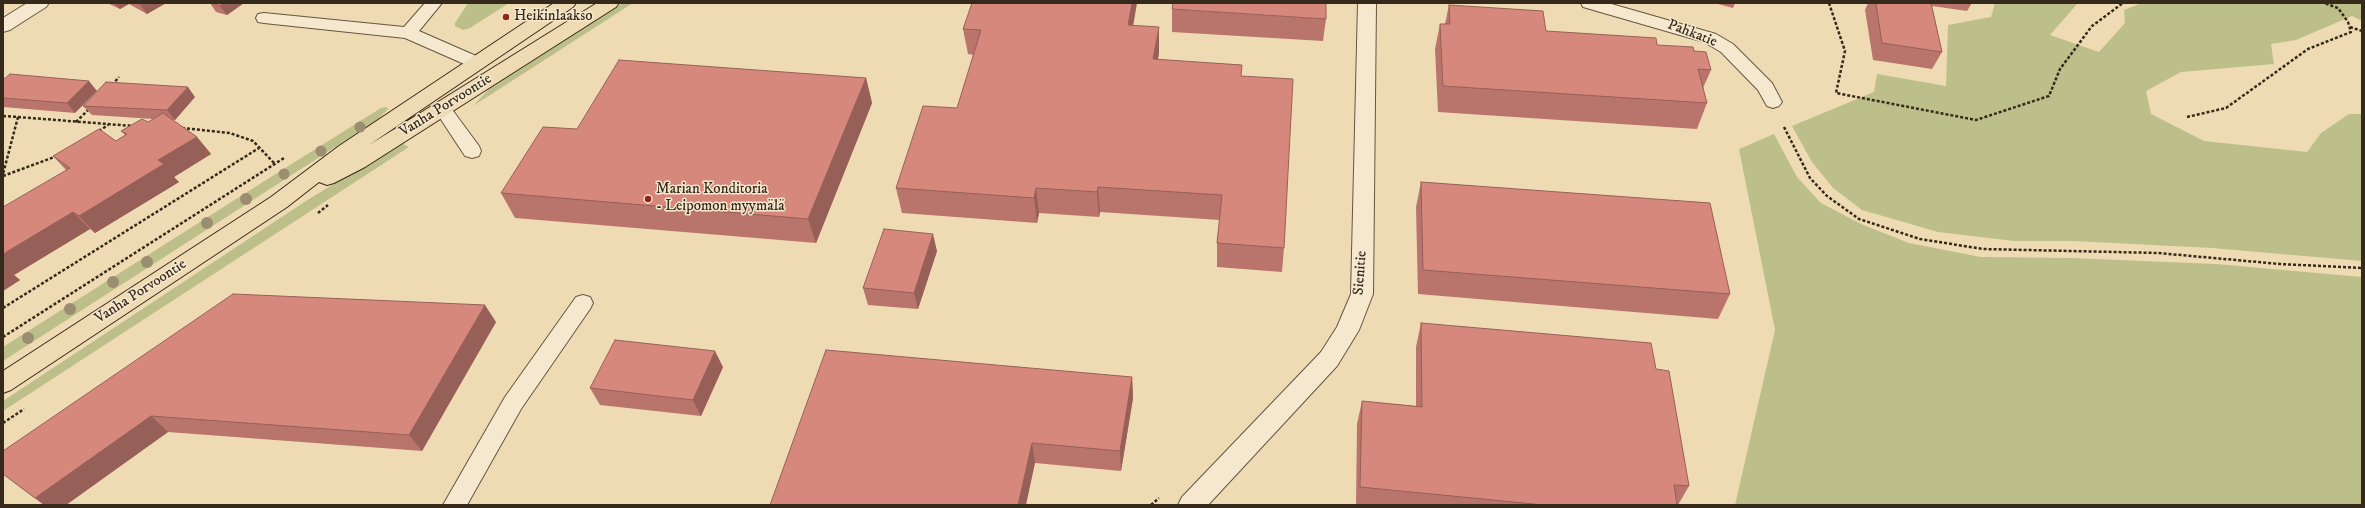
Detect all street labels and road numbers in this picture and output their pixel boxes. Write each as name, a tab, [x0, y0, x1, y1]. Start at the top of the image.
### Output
street label: Pahkatie	[1665, 16, 1719, 52]
street label: Vanha Porvoontie	[397, 70, 495, 142]
street label: Sienitie	[1350, 250, 1372, 296]
street label: Vanha Porvoontie	[92, 256, 190, 328]

